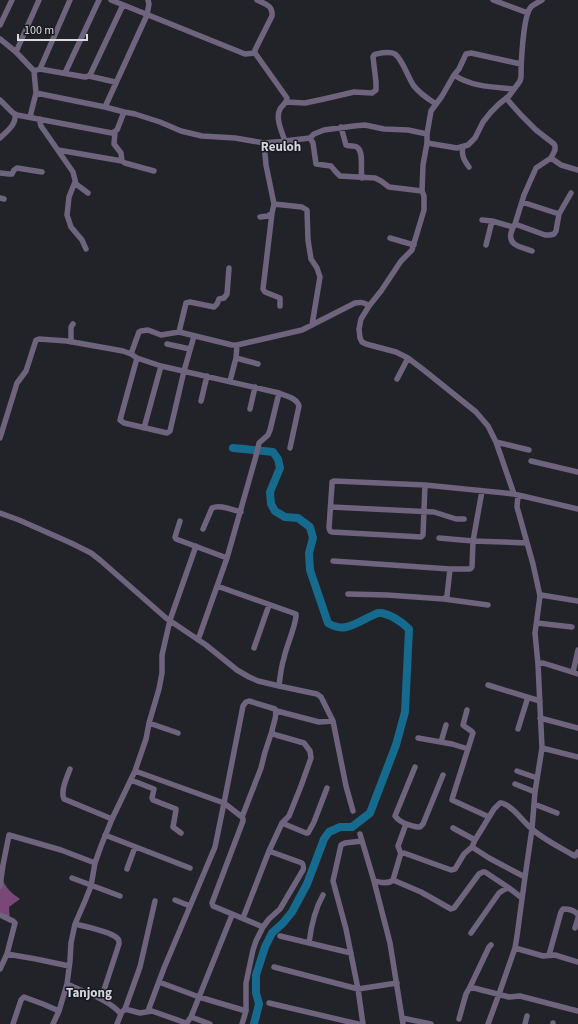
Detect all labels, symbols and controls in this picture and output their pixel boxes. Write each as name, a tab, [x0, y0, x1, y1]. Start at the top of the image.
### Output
scale bar	[18, 16, 87, 42]
text: 100 m	[24, 22, 54, 39]
district label: Reuloh	[261, 138, 301, 156]
district label: Tanjong	[66, 984, 112, 1002]

